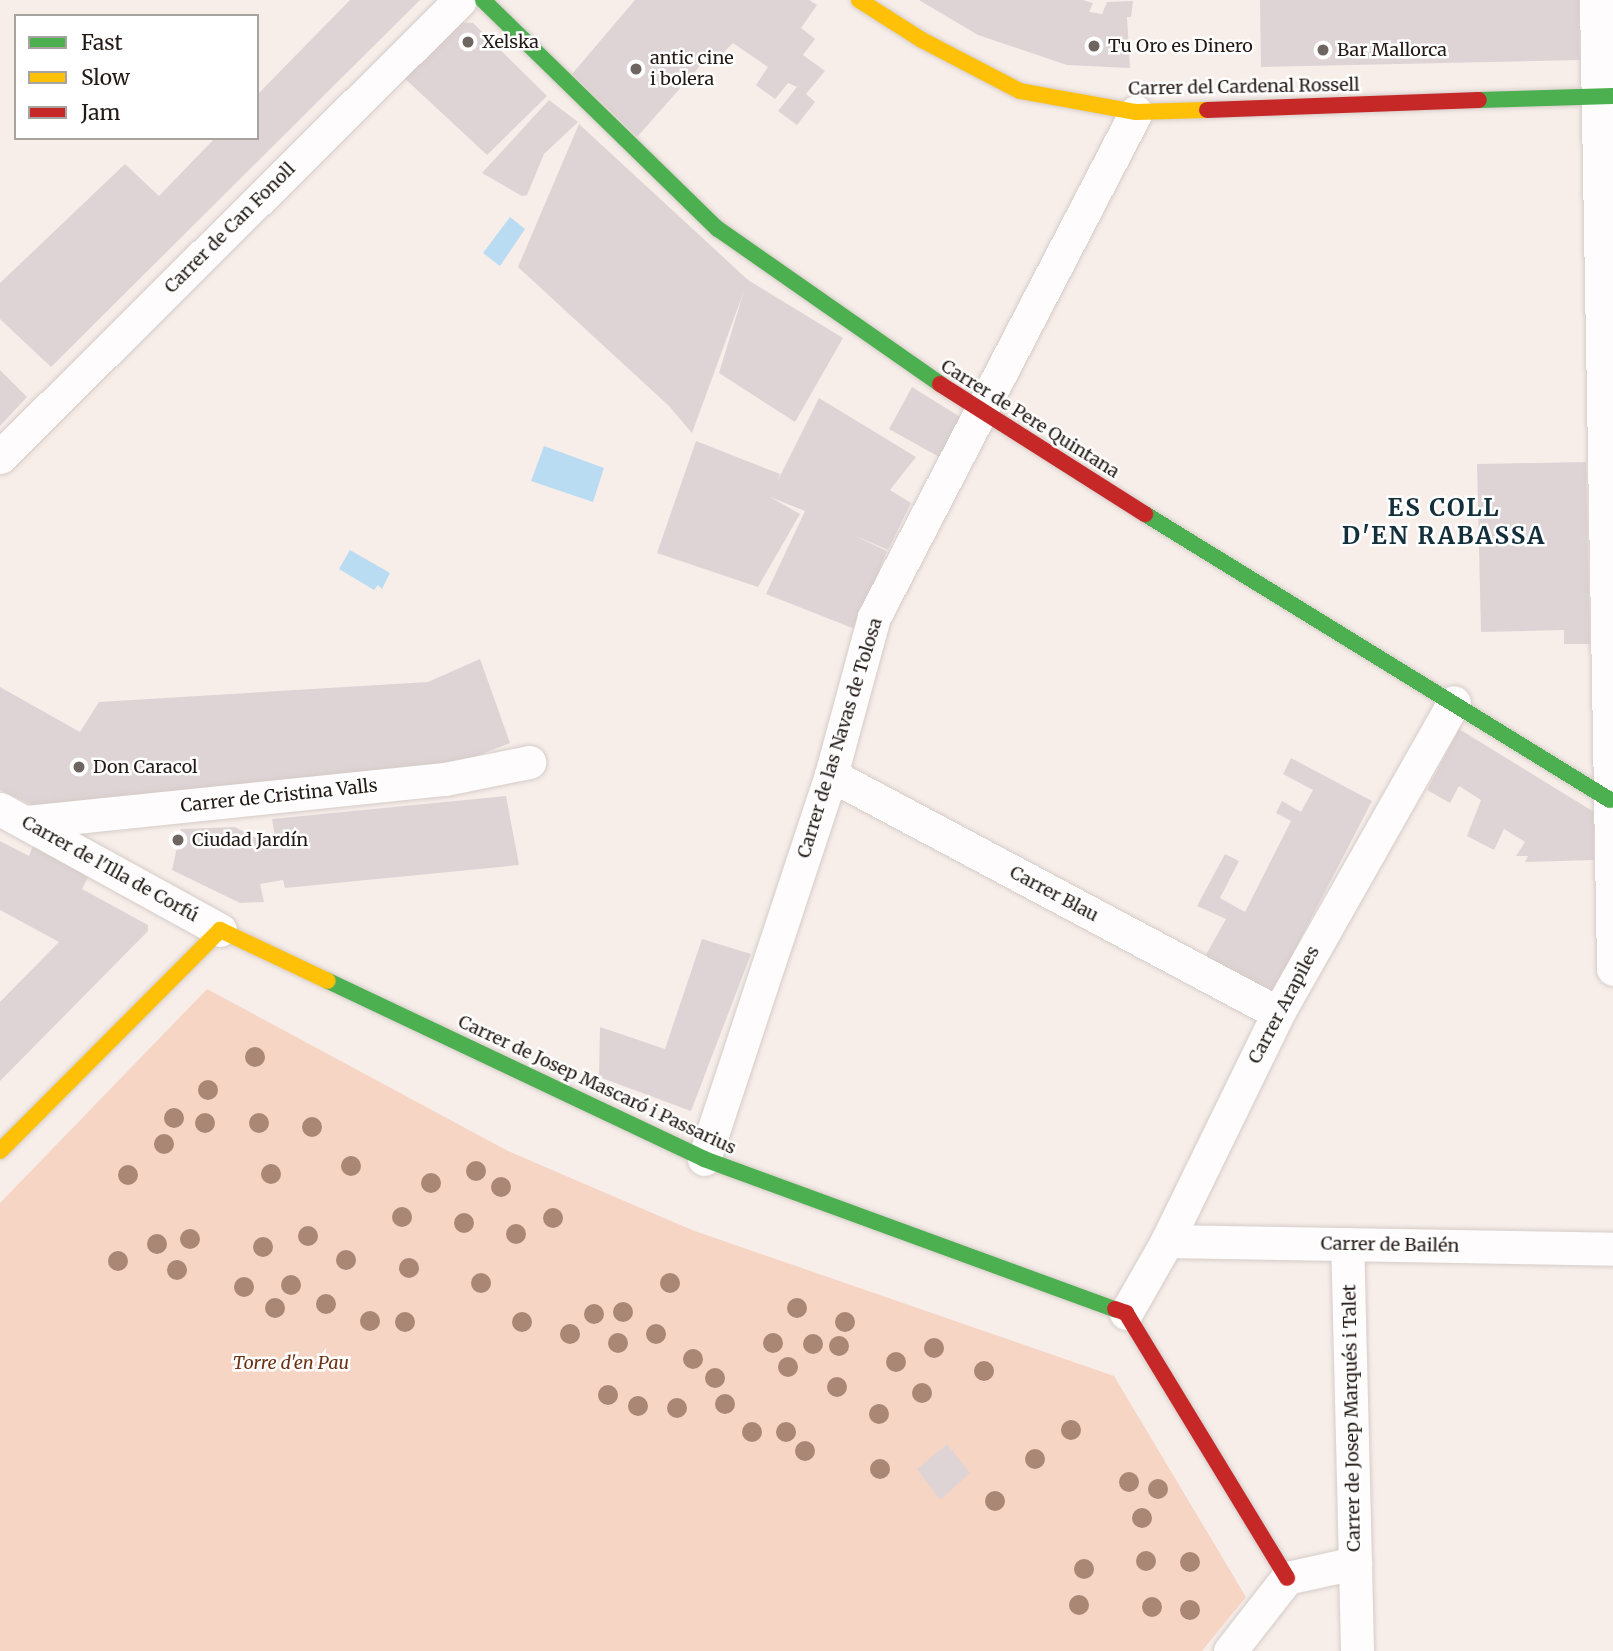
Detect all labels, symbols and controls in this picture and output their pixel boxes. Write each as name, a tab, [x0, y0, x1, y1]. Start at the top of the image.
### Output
legend	[14, 14, 259, 140]
text: Fast	[81, 29, 123, 56]
place label: Xelska	[482, 31, 539, 53]
marker: Xelska	[460, 34, 476, 50]
place label: Tu Oro es Dinero	[1108, 35, 1253, 57]
marker: Tu Oro es Dinero	[1086, 38, 1102, 54]
place label: Bar Mallorca	[1337, 39, 1447, 61]
marker: Bar Mallorca	[1315, 42, 1331, 58]
place label: antic cine i bolera	[650, 48, 734, 90]
marker: antic cine i bolera	[628, 61, 644, 77]
text: Slow	[81, 64, 130, 91]
street label: Carrer del Cardenal Rossell	[1128, 74, 1360, 100]
text: Jam	[81, 99, 120, 126]
street label: Carrer de Can Fonoll	[160, 158, 300, 298]
street label: Carrer de Pere Quintana	[937, 355, 1123, 483]
district label: ES COLL D'EN RABASSA	[1343, 494, 1545, 550]
street label: Carrer de las Navas de Tolosa	[793, 615, 887, 861]
place label: Don Caracol	[93, 756, 198, 778]
marker: Don Caracol	[71, 759, 87, 775]
street label: Carrer de Cristina Valls	[180, 775, 378, 817]
street label: Carrer de l'Illa de Corfú	[18, 811, 202, 927]
place label: Ciudad Jardín	[192, 829, 308, 851]
marker: Ciudad Jardín	[170, 832, 186, 848]
street label: Carrer Blau	[1006, 862, 1102, 926]
street label: Carrer Arapiles	[1244, 943, 1324, 1067]
street label: Carrer de Josep Mascaró i Passarius	[455, 1011, 739, 1159]
street label: Carrer de Bailén	[1320, 1233, 1460, 1257]
street label: Carrer de Josep Marqués i Talet	[1339, 1284, 1365, 1552]
park label: Torre d'en Pau	[233, 1352, 349, 1374]

